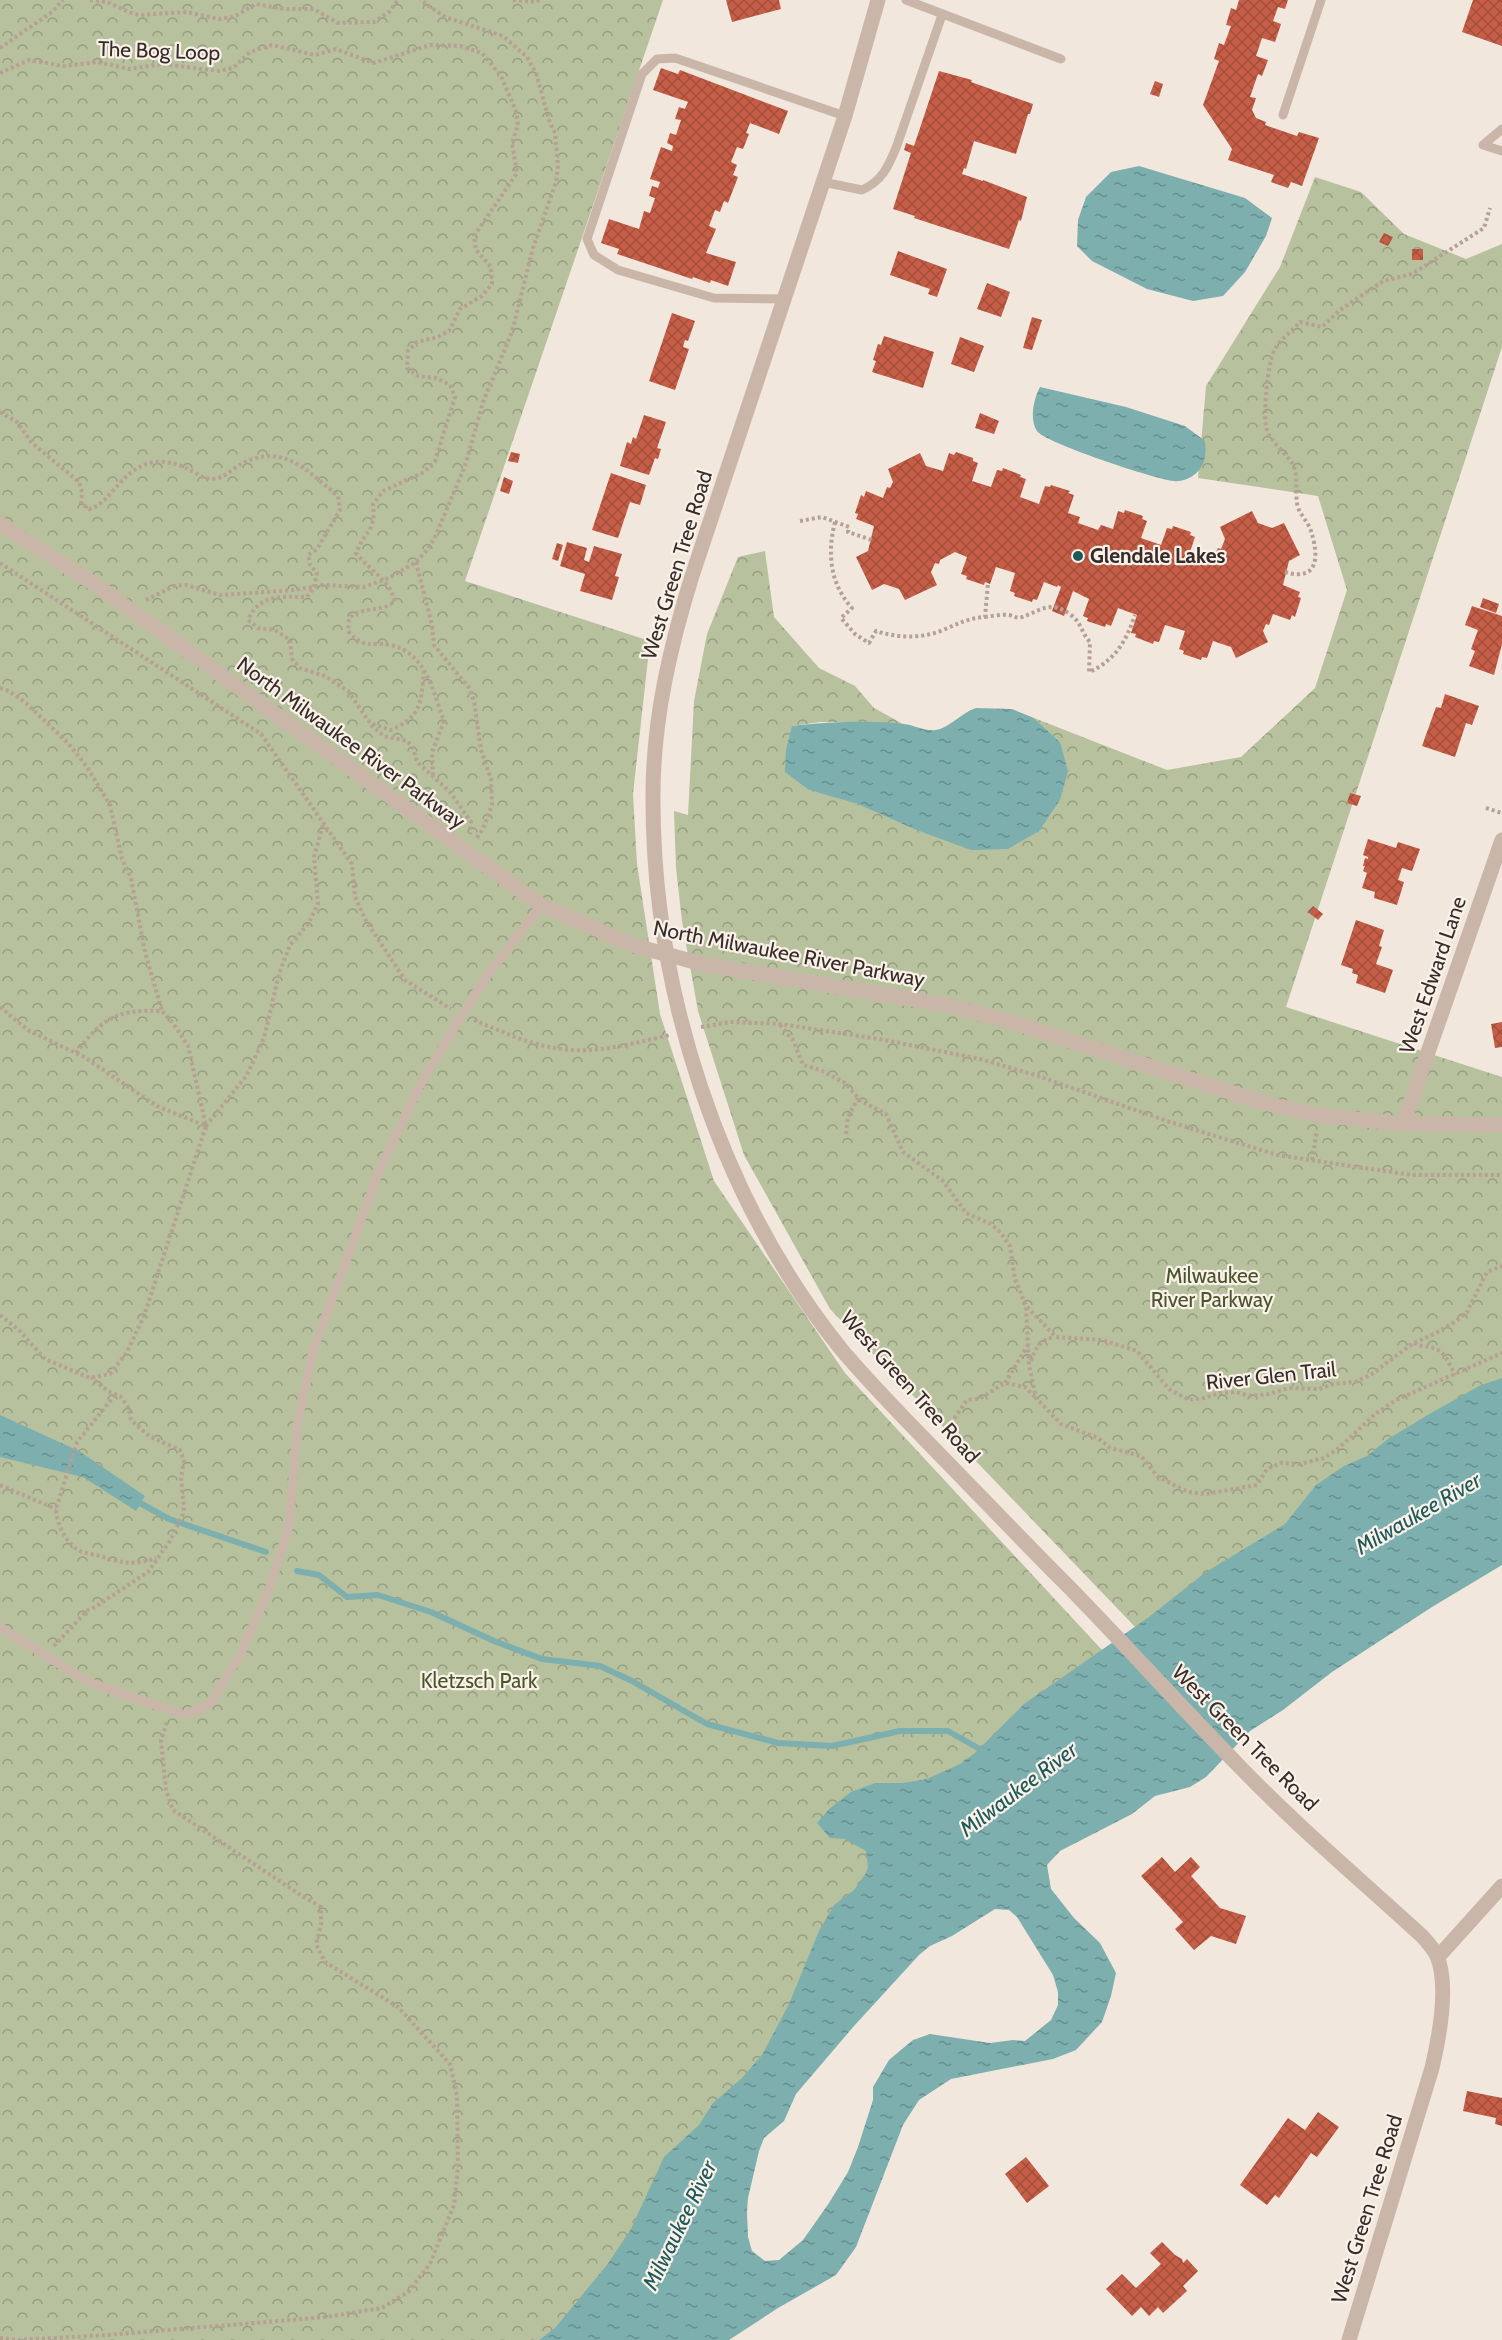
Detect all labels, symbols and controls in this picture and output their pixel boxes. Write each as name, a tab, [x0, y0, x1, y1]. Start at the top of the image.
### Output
street label: The Bog Loop	[97, 36, 221, 65]
street label: West Green Tree Road	[636, 467, 717, 662]
place label: Glendale Lakes	[1090, 543, 1226, 568]
marker: Glendale Lakes	[1071, 549, 1085, 563]
street label: North Milwaukee River Parkway	[232, 651, 471, 834]
street label: West Edward Lane	[1394, 893, 1471, 1057]
street label: North Milwaukee River Parkway	[651, 915, 927, 992]
park label: Milwaukee River Parkway	[1151, 1263, 1274, 1312]
street label: West Green Tree Road	[835, 1305, 985, 1468]
street label: River Glen Trail	[1205, 1356, 1337, 1395]
water label: Milwaukee River	[1350, 1466, 1487, 1561]
street label: West Green Tree Road	[1167, 1659, 1324, 1816]
park label: Kletzsch Park	[421, 1668, 538, 1693]
water label: Milwaukee River	[953, 1736, 1083, 1843]
street label: West Green Tree Road	[1326, 2111, 1407, 2306]
water label: Milwaukee River	[636, 2155, 723, 2295]

